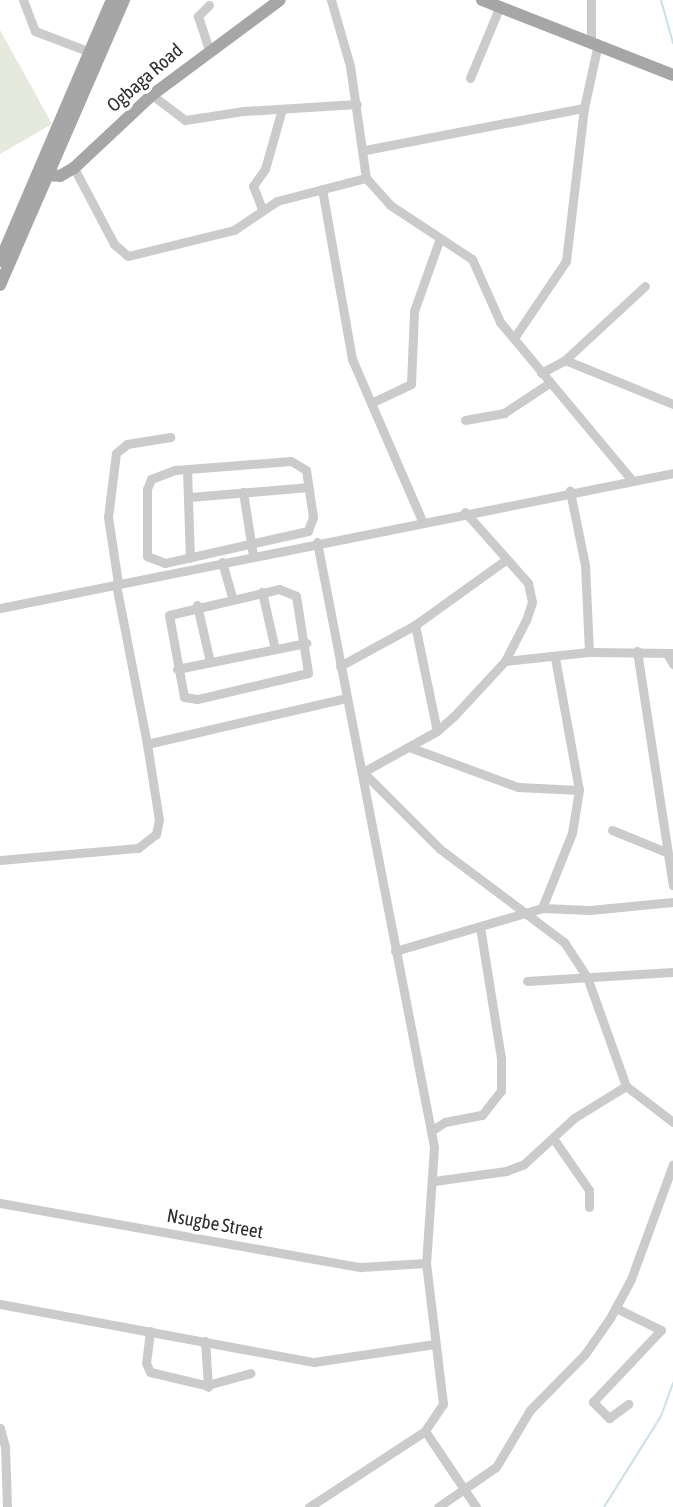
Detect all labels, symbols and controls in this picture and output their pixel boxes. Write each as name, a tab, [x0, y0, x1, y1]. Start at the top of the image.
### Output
street label: Ogbaga Road	[103, 39, 187, 117]
street label: Nsugbe Street	[165, 1204, 265, 1244]

